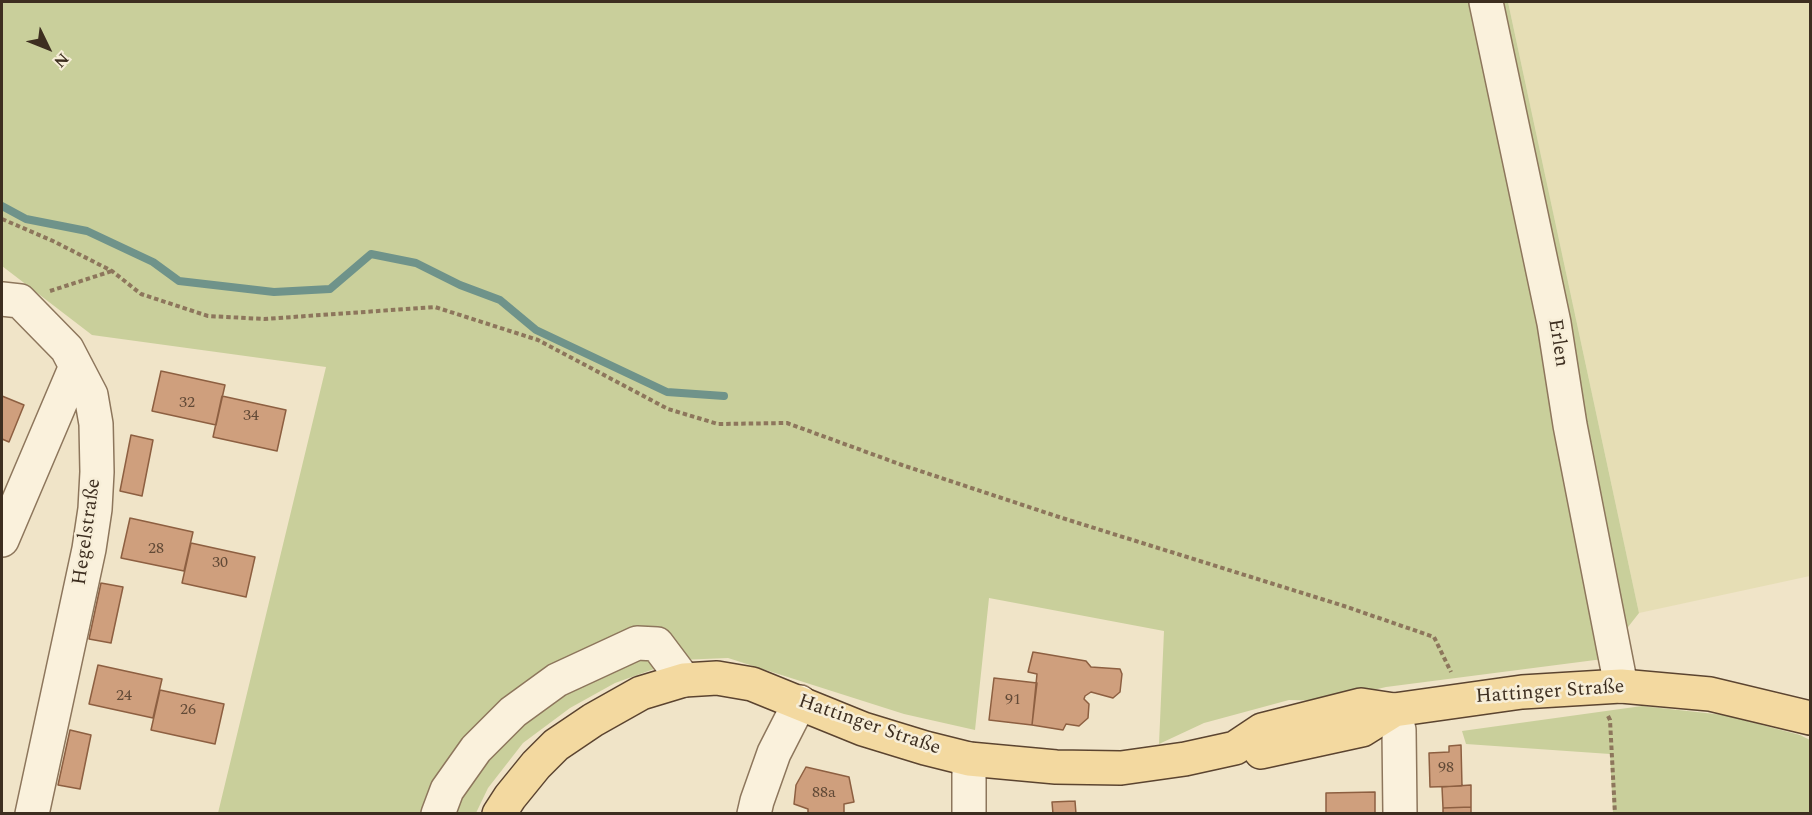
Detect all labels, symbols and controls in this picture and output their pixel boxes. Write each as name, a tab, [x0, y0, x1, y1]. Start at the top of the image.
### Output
north arrow	[18, 18, 78, 78]
text: N	[48, 47, 74, 73]
street label: Erlen	[1541, 317, 1573, 369]
house number: 32	[179, 394, 195, 414]
house number: 34	[243, 407, 259, 427]
street label: Hegelstraße	[69, 477, 107, 587]
house number: 28	[148, 540, 164, 560]
house number: 30	[212, 554, 228, 574]
street label: Hattinger Straße	[1475, 676, 1625, 710]
house number: 24	[116, 687, 132, 707]
street label: Hattinger Straße	[795, 690, 943, 762]
house number: 91	[1005, 691, 1021, 711]
house number: 26	[180, 701, 196, 721]
house number: 98	[1438, 759, 1454, 779]
house number: 88a	[812, 784, 836, 804]

